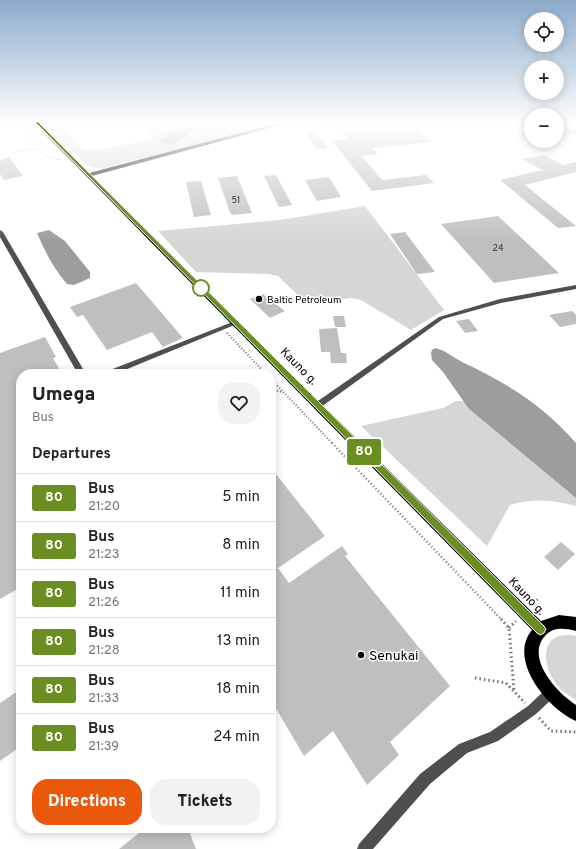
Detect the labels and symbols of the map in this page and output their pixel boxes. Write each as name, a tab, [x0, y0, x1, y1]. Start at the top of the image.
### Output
house number: 51	[232, 195, 240, 206]
house number: 24	[492, 243, 504, 254]
unlabelled marker	[192, 279, 210, 297]
marker: Baltic Petroleum	[254, 294, 264, 304]
place label: Baltic Petroleum	[267, 294, 341, 307]
street label: Kauno g.	[276, 345, 321, 389]
line badge: 80	[346, 439, 382, 465]
street label: Kauno g.	[504, 574, 548, 619]
place label: Senukai	[369, 648, 419, 665]
marker: Senukai	[356, 650, 366, 660]

